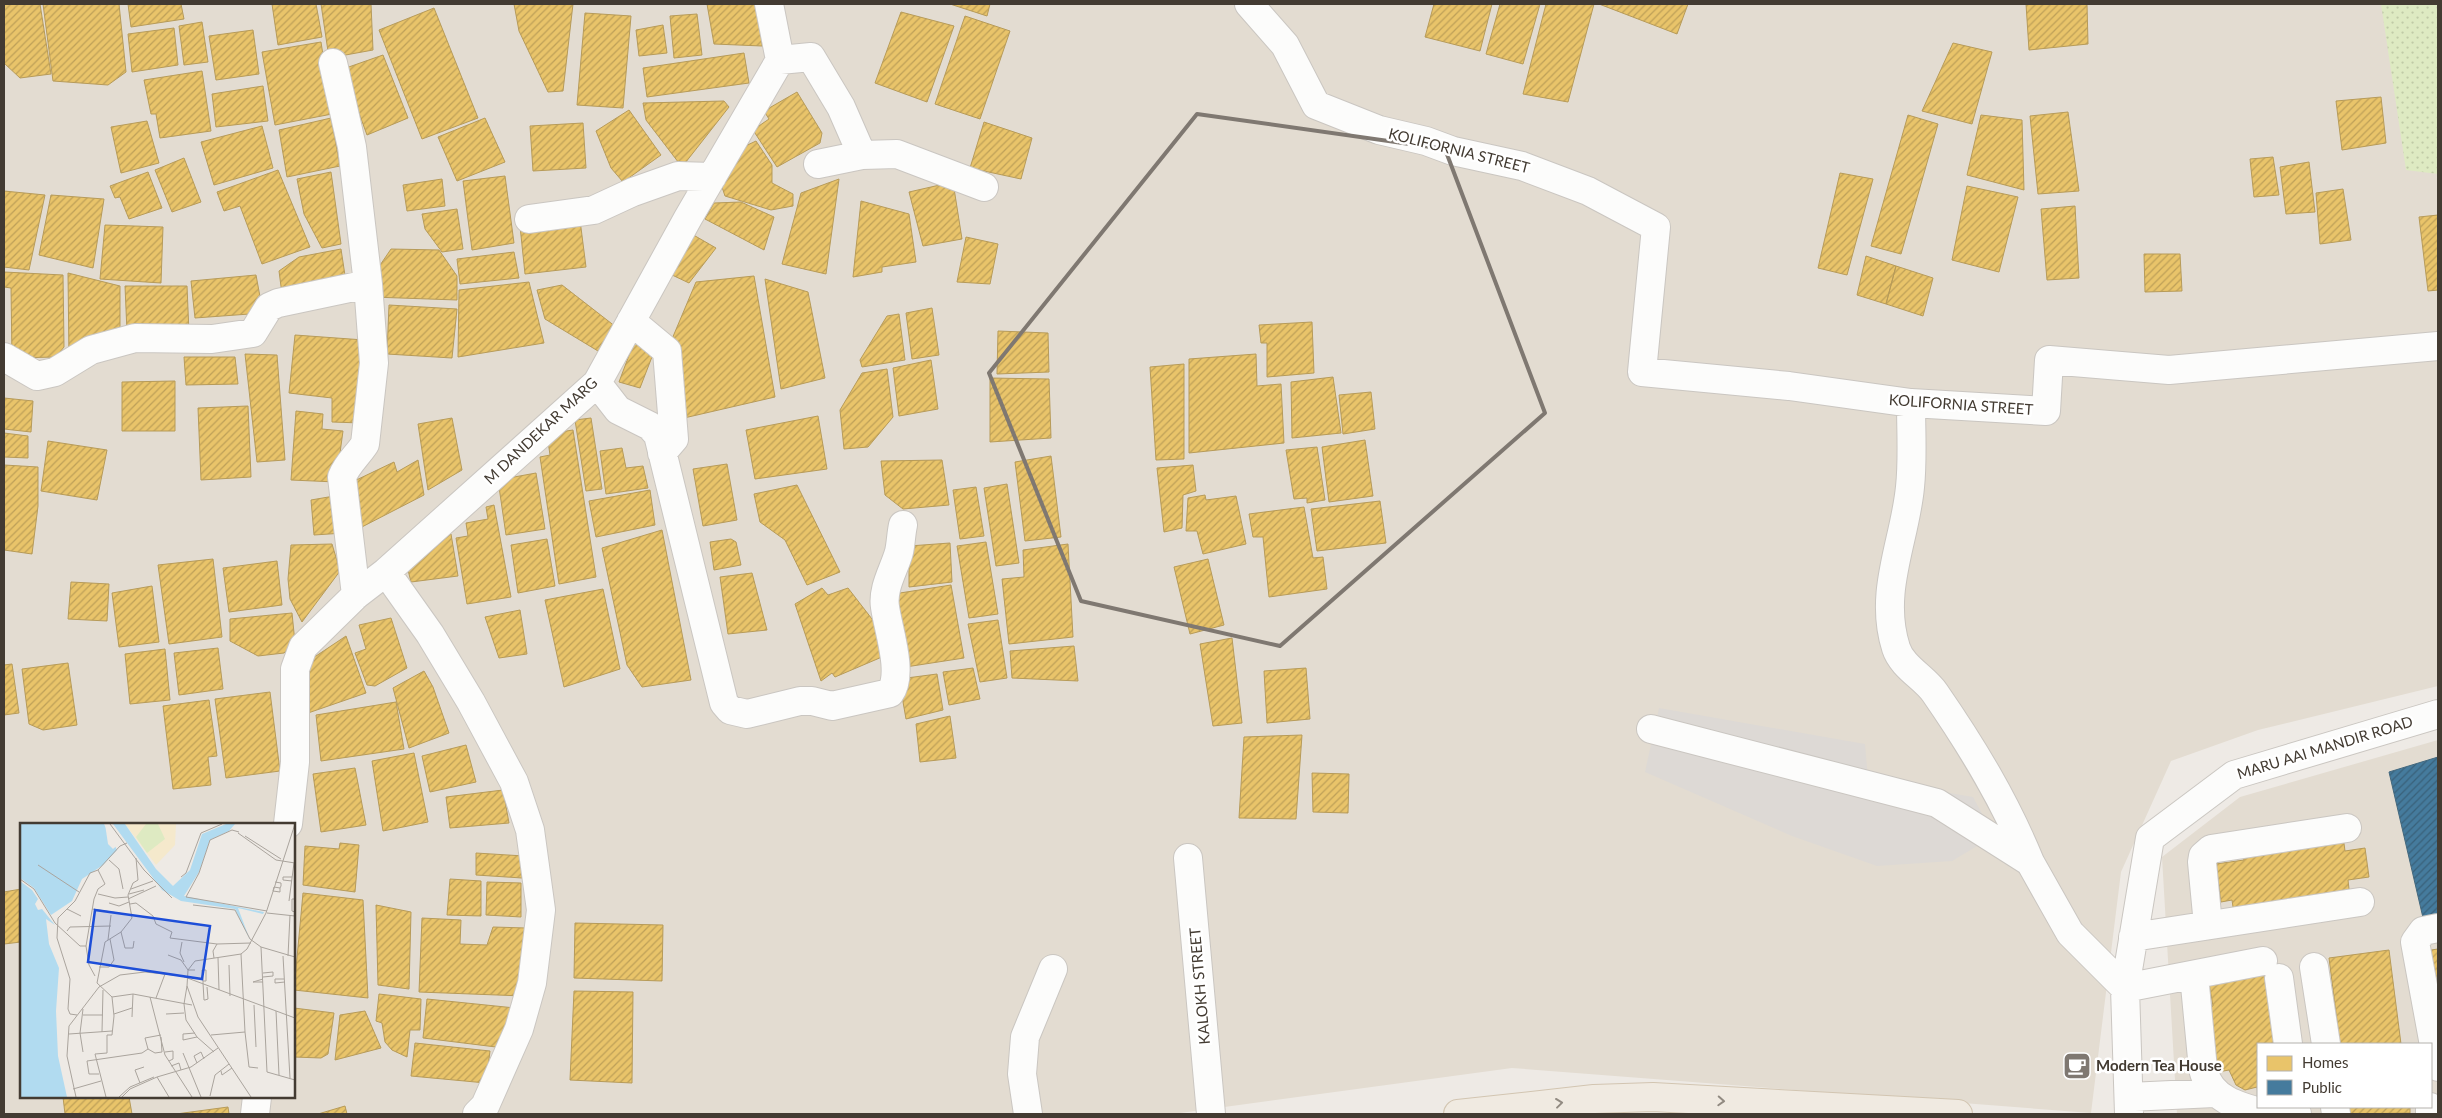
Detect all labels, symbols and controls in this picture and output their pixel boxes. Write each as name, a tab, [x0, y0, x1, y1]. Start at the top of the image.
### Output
street label: KOLIFORNIA STREET	[1387, 124, 1532, 176]
street label: M DANDEKAR MARG	[480, 373, 601, 487]
street label: KOLIFORNIA STREET	[1888, 390, 2034, 418]
street label: MARU AAI MANDIR ROAD	[2235, 712, 2415, 782]
inset map	[20, 823, 295, 1098]
street label: KALOKH STREET	[1185, 927, 1213, 1045]
legend	[2257, 1043, 2432, 1108]
cafe icon: Modern Tea House	[2062, 1051, 2092, 1081]
text: Homes	[2302, 1053, 2348, 1071]
place label: Modern Tea House	[2096, 1056, 2222, 1074]
text: Public	[2302, 1078, 2342, 1096]
one-way arrow	[1717, 1095, 1725, 1106]
one-way arrow	[1555, 1098, 1563, 1109]

